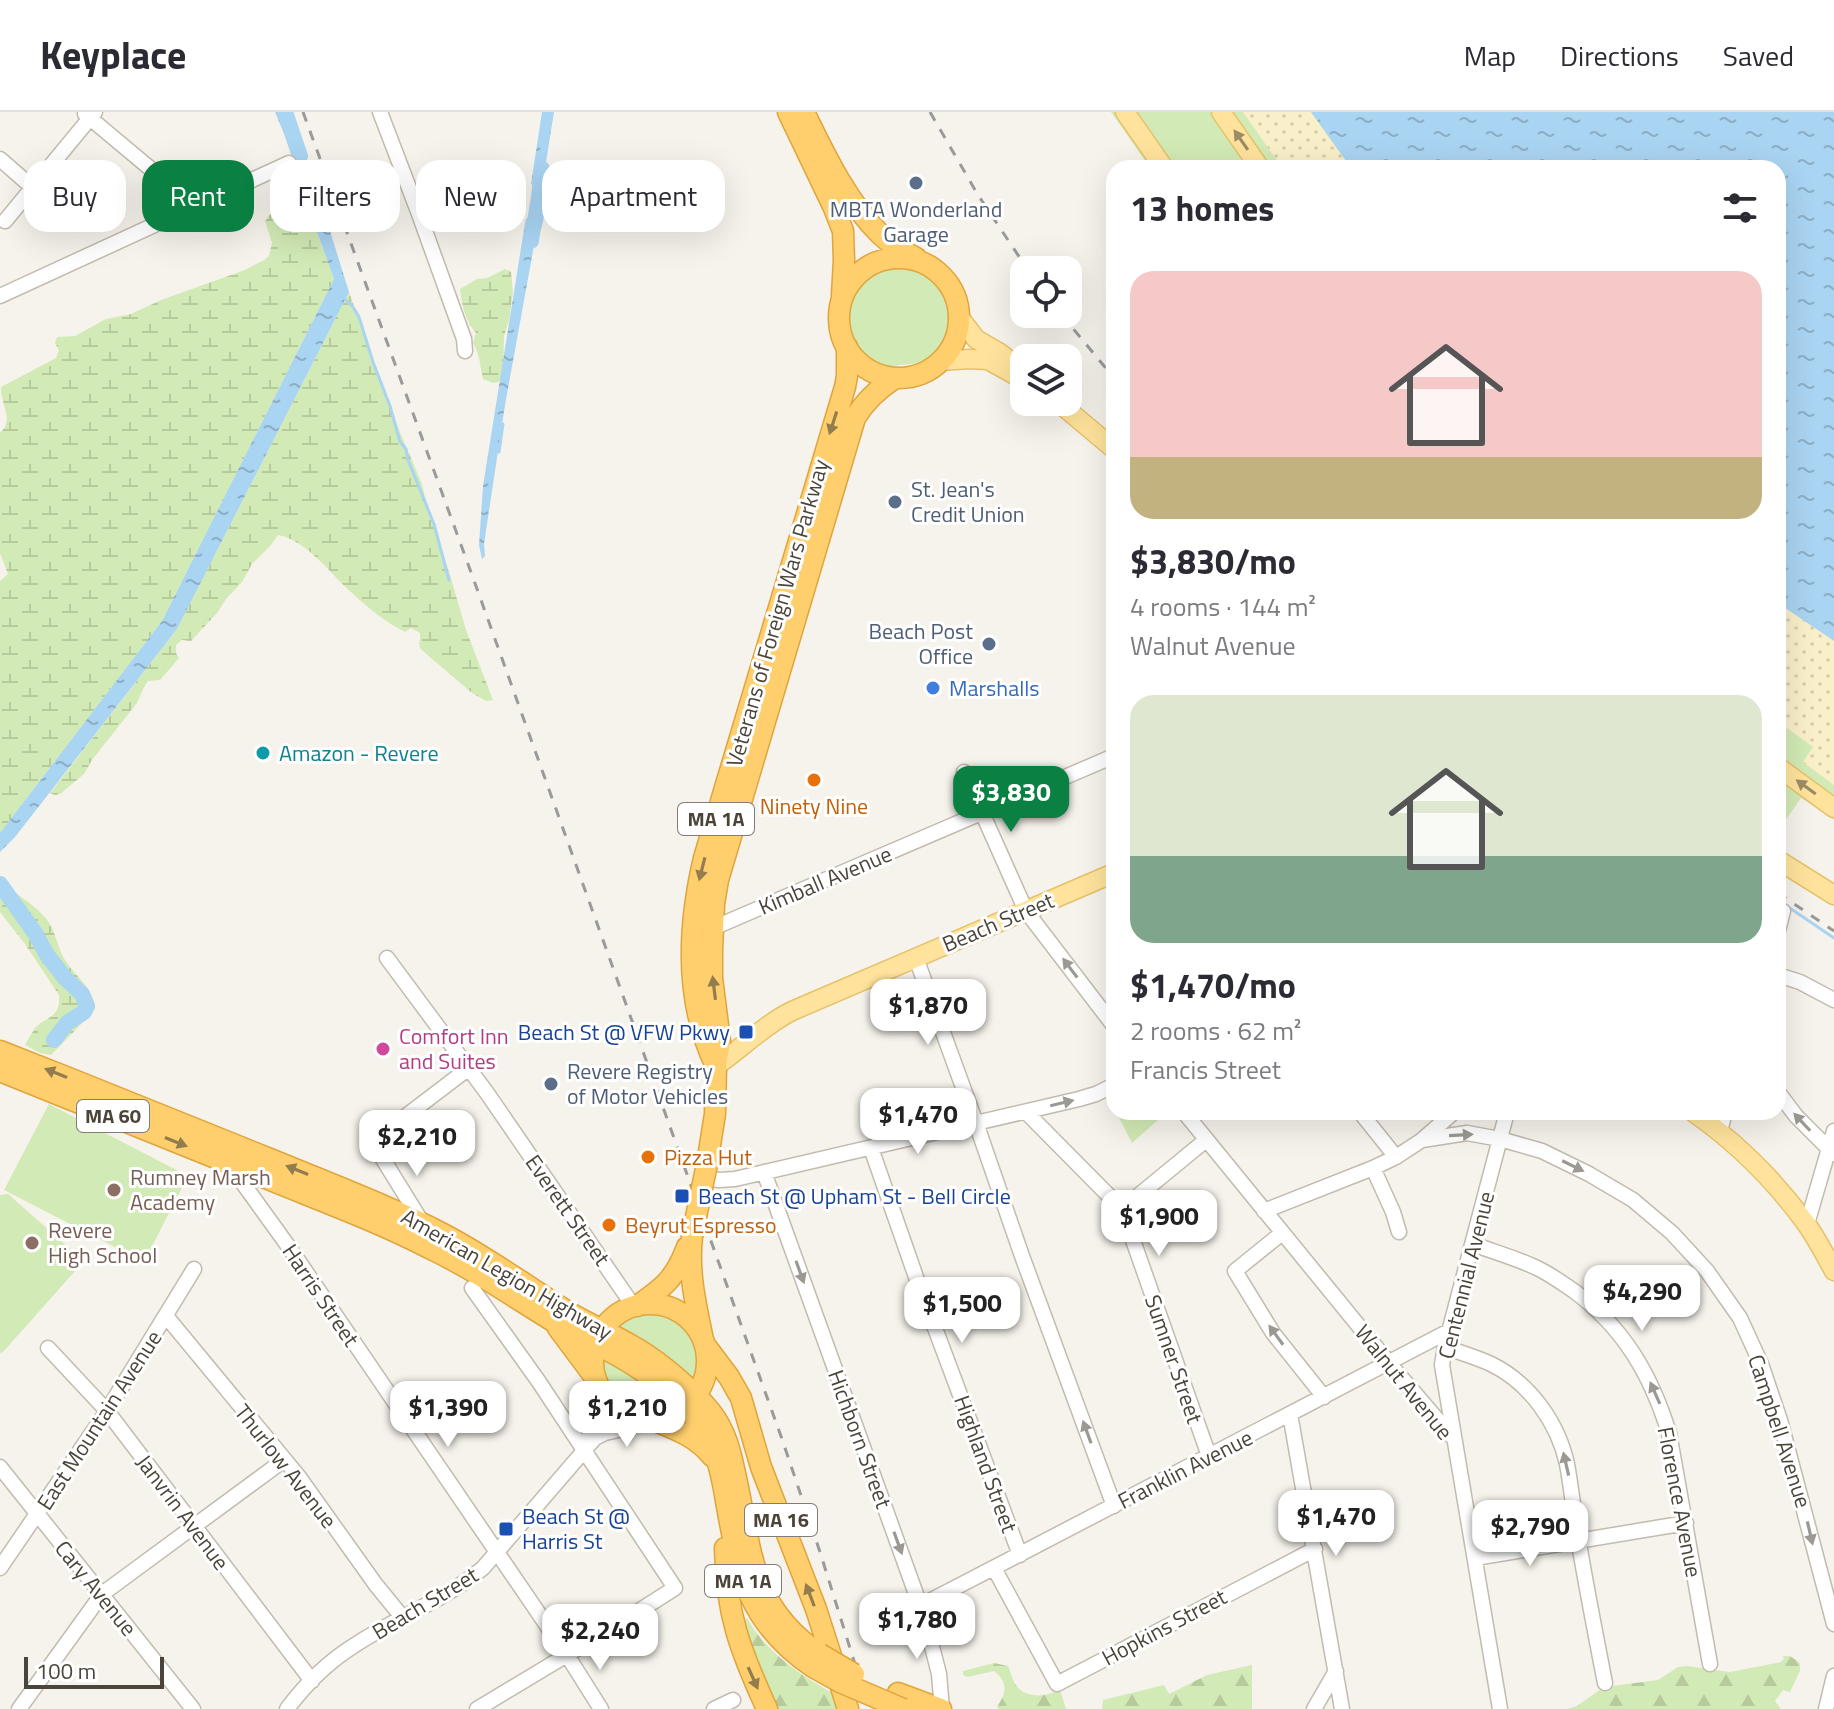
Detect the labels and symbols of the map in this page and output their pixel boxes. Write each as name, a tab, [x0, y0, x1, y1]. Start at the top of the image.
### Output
one-way arrow	[1233, 129, 1249, 151]
marker: MBTA Wonderland Garage	[907, 174, 925, 192]
place label: MBTA Wonderland Garage	[830, 192, 1002, 251]
one-way arrow	[827, 412, 839, 436]
street label: Veterans of Foreign Wars Parkway	[717, 455, 837, 771]
place label: St. Jean's Credit Union	[911, 472, 1025, 531]
marker: St. Jean's Credit Union	[886, 493, 904, 511]
place label: Beach Post Office	[869, 614, 973, 673]
marker: Beach Post Office	[980, 635, 998, 653]
place label: Marshalls	[949, 671, 1040, 705]
marker: Marshalls	[924, 679, 942, 697]
place label: Amazon - Revere	[279, 736, 439, 770]
marker: Amazon - Revere	[254, 744, 272, 762]
pin: $3,830	[946, 766, 1076, 834]
marker: Ninety Nine	[805, 771, 823, 789]
one-way arrow	[1795, 780, 1816, 796]
place label: Ninety Nine	[760, 789, 868, 823]
road number: MA 1A	[678, 803, 754, 835]
street label: Kimball Avenue	[753, 837, 897, 923]
one-way arrow	[695, 856, 707, 881]
street label: Beach Street	[937, 883, 1060, 961]
one-way arrow	[1062, 958, 1078, 979]
one-way arrow	[707, 976, 720, 1001]
pin: $1,870	[863, 979, 993, 1047]
place label: Beach St @ VFW Pkwy	[518, 1015, 730, 1049]
place label: Comfort Inn and Suites	[399, 1019, 509, 1078]
marker: Beach St @ VFW Pkwy	[737, 1023, 755, 1041]
marker: Comfort Inn and Suites	[374, 1040, 392, 1058]
place label: Revere Registry of Motor Vehicles	[567, 1054, 728, 1113]
one-way arrow	[44, 1066, 68, 1079]
marker: Revere Registry of Motor Vehicles	[542, 1075, 560, 1093]
pin: $1,470	[853, 1088, 983, 1156]
one-way arrow	[1049, 1096, 1074, 1109]
road number: MA 60	[77, 1100, 149, 1132]
pin: $2,210	[352, 1110, 482, 1178]
one-way arrow	[1793, 1113, 1812, 1132]
one-way arrow	[1449, 1129, 1474, 1142]
one-way arrow	[164, 1136, 188, 1149]
place label: Pizza Hut	[664, 1140, 752, 1174]
street label: Everett Street	[517, 1147, 619, 1273]
marker: Pizza Hut	[639, 1148, 657, 1166]
one-way arrow	[1561, 1159, 1584, 1173]
place label: Rumney Marsh Academy	[130, 1160, 271, 1219]
one-way arrow	[285, 1164, 309, 1177]
place label: Beach St @ Upham St - Bell Circle	[698, 1179, 1011, 1213]
marker: Rumney Marsh Academy	[105, 1181, 123, 1199]
marker: Beach St @ Upham St - Bell Circle	[673, 1187, 691, 1205]
street label: Centennial Avenue	[1429, 1188, 1503, 1362]
pin: $1,900	[1094, 1190, 1224, 1258]
street label: American Legion Highway	[395, 1199, 619, 1349]
place label: Beyrut Espresso	[625, 1208, 777, 1242]
place label: Revere High School	[48, 1213, 157, 1272]
marker: Beyrut Espresso	[600, 1216, 618, 1234]
marker: Revere High School	[23, 1234, 41, 1252]
street label: Harris Street	[274, 1237, 368, 1354]
one-way arrow	[794, 1260, 807, 1284]
pin: $4,290	[1577, 1265, 1707, 1333]
pin: $1,500	[897, 1277, 1027, 1345]
street label: Sumner Street	[1136, 1290, 1212, 1428]
street label: Walnut Avenue	[1347, 1317, 1461, 1447]
street label: East Mountain Avenue	[28, 1323, 170, 1517]
one-way arrow	[1268, 1325, 1284, 1346]
street label: Campbell Avenue	[1739, 1350, 1821, 1512]
street label: Hichborn Street	[819, 1365, 901, 1513]
pin: $1,390	[383, 1381, 513, 1449]
pin: $1,210	[562, 1381, 692, 1449]
one-way arrow	[1648, 1382, 1662, 1405]
street label: Highland Street	[945, 1391, 1027, 1538]
street label: Thurlow Avenue	[227, 1397, 345, 1535]
one-way arrow	[1081, 1420, 1093, 1444]
street label: Franklin Avenue	[1112, 1420, 1258, 1518]
street label: Florence Avenue	[1649, 1424, 1711, 1580]
street label: Janvrin Avenue	[128, 1447, 238, 1577]
one-way arrow	[1559, 1452, 1571, 1477]
pin: $1,470	[1271, 1490, 1401, 1558]
place label: Beach St @ Harris St	[522, 1499, 630, 1558]
pin: $2,790	[1465, 1500, 1595, 1568]
road number: MA 16	[745, 1504, 817, 1536]
marker: Beach St @ Harris St	[497, 1520, 515, 1538]
one-way arrow	[1805, 1520, 1817, 1545]
one-way arrow	[892, 1531, 904, 1555]
street label: Cary Avenue	[47, 1533, 145, 1643]
street label: Beach Street	[365, 1558, 485, 1648]
road number: MA 1A	[705, 1565, 781, 1597]
street label: Hopkins Street	[1096, 1580, 1233, 1674]
one-way arrow	[803, 1583, 816, 1607]
pin: $1,780	[852, 1593, 982, 1661]
pin: $2,240	[535, 1604, 665, 1672]
scale bar	[24, 1653, 164, 1689]
one-way arrow	[746, 1666, 759, 1690]

